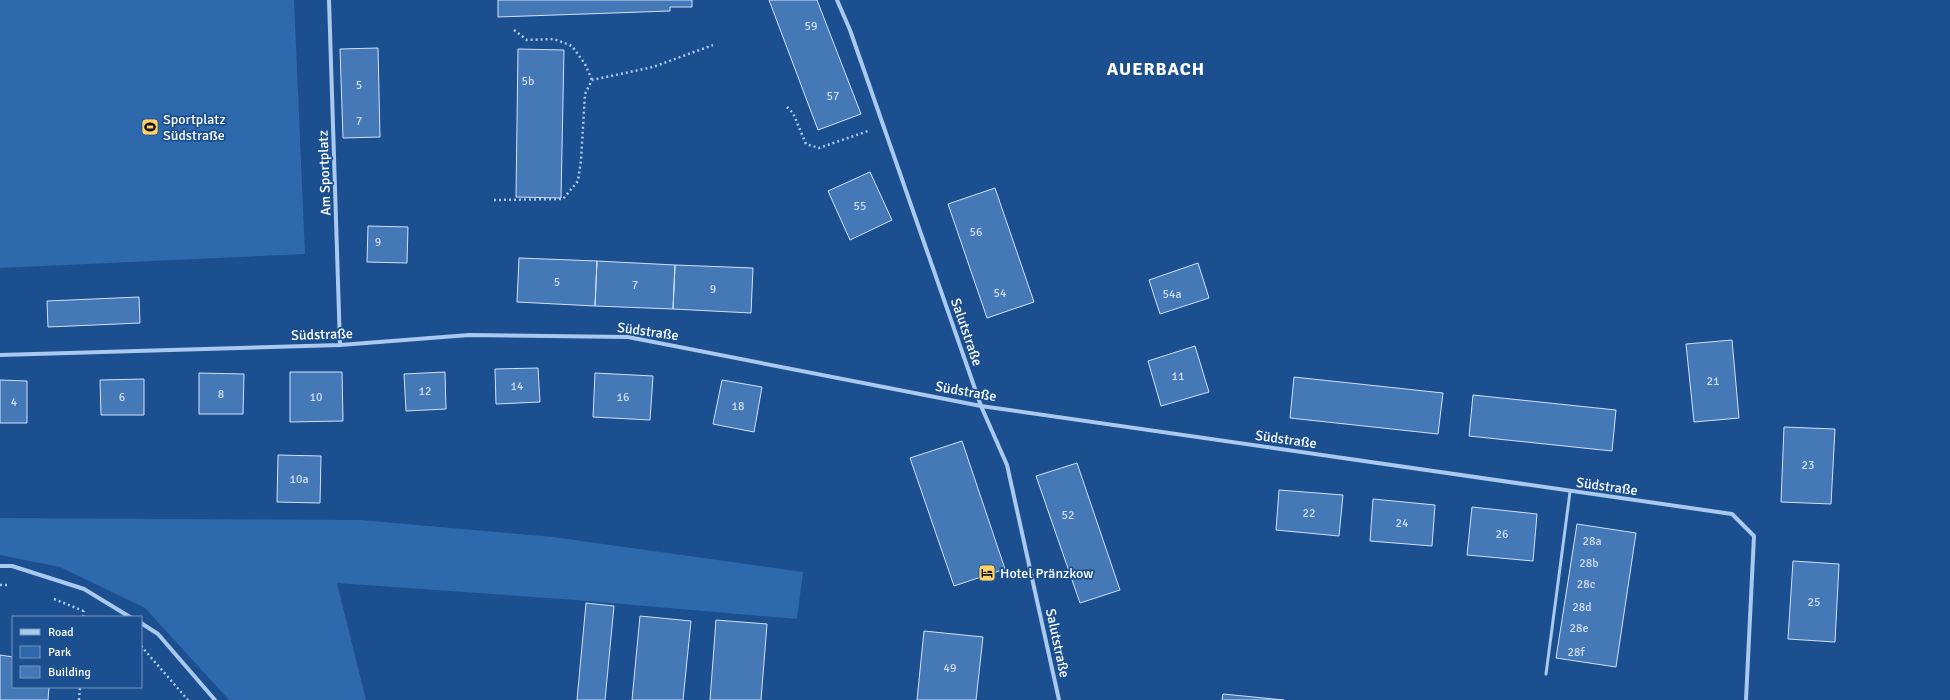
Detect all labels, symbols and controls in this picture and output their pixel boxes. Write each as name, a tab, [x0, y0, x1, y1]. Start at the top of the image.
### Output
house number: 59	[805, 19, 817, 34]
district label: AUERBACH	[1107, 58, 1205, 80]
house number: 5b	[522, 74, 534, 89]
house number: 5	[356, 78, 362, 93]
house number: 57	[827, 89, 839, 104]
place label: Sportplatz Südstraße	[163, 111, 226, 144]
house number: 7	[356, 114, 362, 129]
sports icon: Sportplatz Südstraße	[140, 117, 160, 137]
street label: Am Sportplatz	[315, 130, 334, 216]
house number: 55	[854, 199, 866, 214]
house number: 56	[970, 225, 982, 240]
house number: 9	[375, 235, 381, 250]
house number: 5	[554, 275, 560, 290]
house number: 7	[632, 278, 638, 293]
house number: 9	[710, 282, 716, 297]
house number: 54	[994, 286, 1007, 301]
house number: 54a	[1162, 287, 1182, 302]
street label: Salutstraße	[947, 296, 986, 368]
street label: Südstraße	[616, 319, 680, 344]
street label: Südstraße	[291, 325, 353, 344]
house number: 11	[1172, 369, 1184, 384]
house number: 21	[1707, 374, 1719, 389]
street label: Südstraße	[934, 378, 998, 405]
house number: 14	[511, 379, 524, 394]
house number: 12	[419, 384, 431, 399]
house number: 8	[218, 387, 224, 402]
house number: 6	[119, 390, 125, 405]
house number: 10	[310, 390, 322, 405]
house number: 16	[617, 390, 629, 405]
house number: 4	[11, 395, 18, 410]
house number: 18	[732, 399, 744, 414]
street label: Südstraße	[1254, 427, 1318, 452]
house number: 23	[1802, 458, 1814, 473]
house number: 10a	[289, 472, 309, 487]
street label: Südstraße	[1575, 474, 1639, 499]
house number: 22	[1303, 506, 1315, 521]
house number: 52	[1062, 508, 1074, 523]
house number: 24	[1396, 516, 1409, 531]
house number: 26	[1496, 527, 1508, 542]
house number: 28a	[1582, 534, 1602, 549]
house number: 28b	[1579, 556, 1599, 571]
hotel icon: Hotel Pränzkow	[977, 563, 997, 583]
place label: Hotel Pränzkow	[1000, 565, 1093, 582]
house number: 28c	[1577, 577, 1596, 592]
house number: 25	[1808, 595, 1820, 610]
house number: 28d	[1572, 600, 1592, 615]
street label: Salutstraße	[1042, 607, 1073, 679]
legend	[12, 616, 142, 688]
house number: 28e	[1570, 621, 1588, 636]
text: Road	[48, 625, 74, 640]
text: Park	[48, 645, 71, 660]
house number: 28f	[1568, 645, 1585, 660]
house number: 49	[944, 661, 956, 676]
text: Building	[48, 665, 91, 680]

